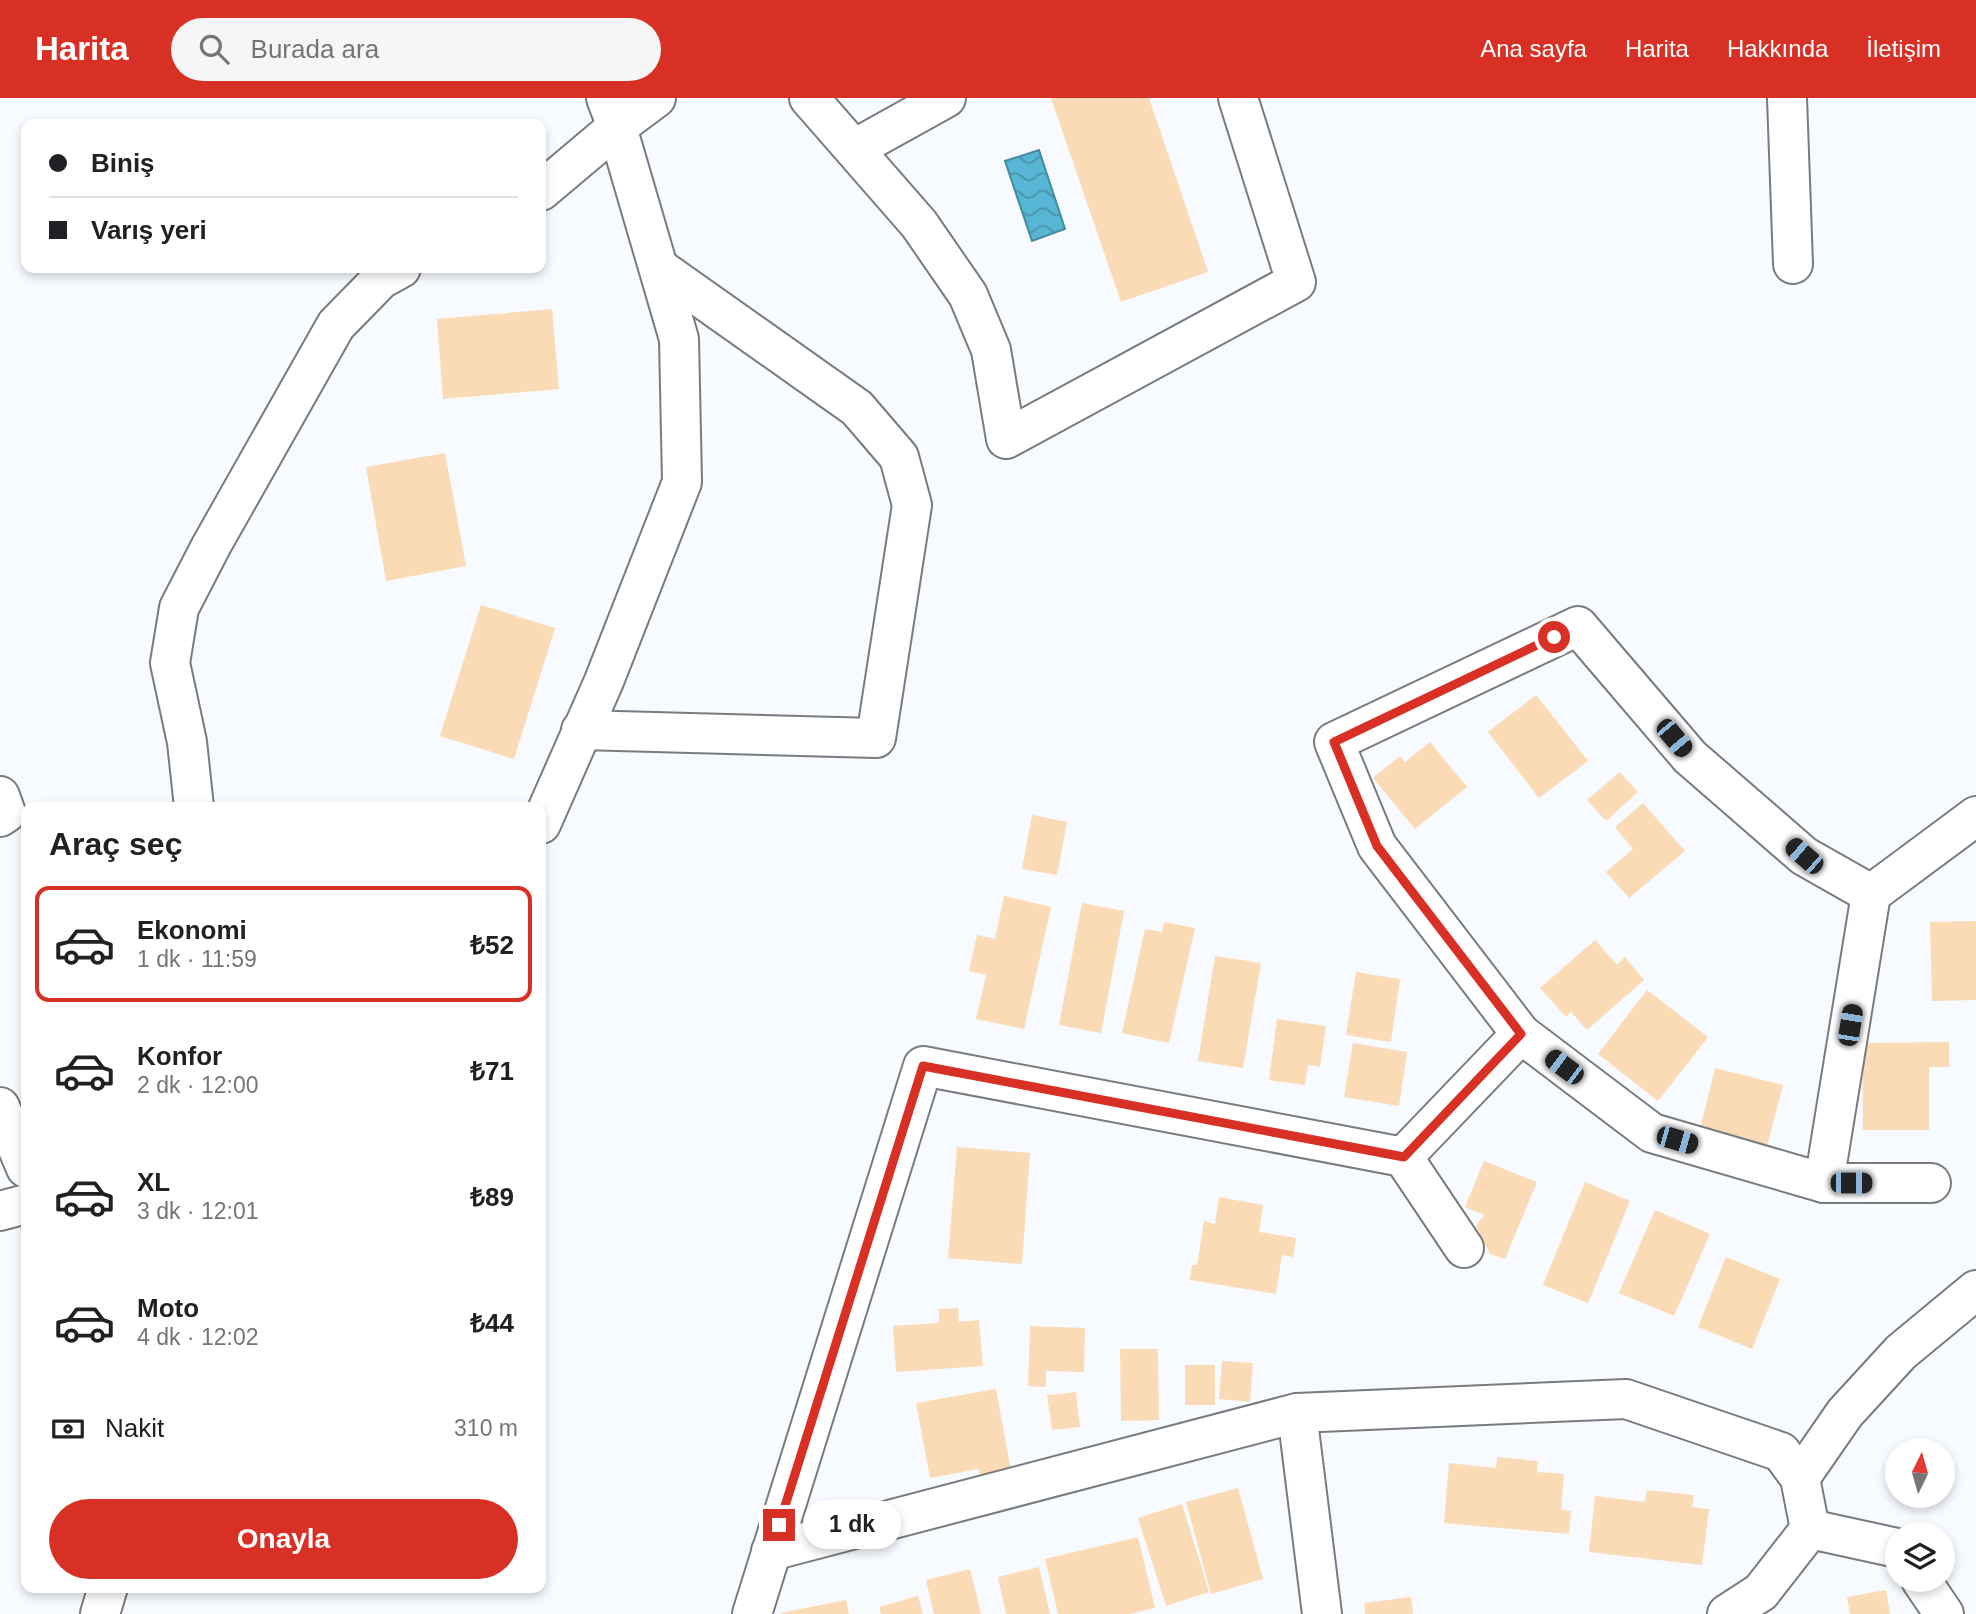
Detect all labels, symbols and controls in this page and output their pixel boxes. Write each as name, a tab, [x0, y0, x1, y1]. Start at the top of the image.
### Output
search box	[171, 18, 661, 81]
text: Harita	[35, 30, 129, 67]
icon: search	[195, 30, 233, 68]
text: Burada ara	[251, 34, 379, 64]
text: Ana sayfa	[1480, 35, 1587, 62]
text: Harita	[1625, 35, 1689, 62]
text: Hakkında	[1727, 35, 1828, 62]
text: İletişim	[1866, 35, 1941, 62]
text: Biniş	[91, 148, 155, 178]
text: Varış yeri	[91, 215, 207, 245]
route start	[1538, 621, 1570, 653]
car	[1653, 715, 1696, 761]
text: Araç seç	[49, 826, 182, 862]
car	[1782, 834, 1827, 878]
icon: car	[53, 913, 116, 976]
text: Ekonomi	[137, 915, 247, 945]
text: ₺52	[470, 930, 514, 960]
text: 1 dk · 11:59	[137, 946, 257, 972]
car	[1837, 1003, 1864, 1047]
icon: car	[53, 1039, 116, 1102]
text: Konfor	[137, 1041, 222, 1071]
car	[1541, 1046, 1588, 1088]
text: ₺71	[470, 1056, 514, 1086]
text: 2 dk · 12:00	[137, 1072, 258, 1098]
car	[1654, 1124, 1701, 1156]
icon: car	[53, 1165, 116, 1228]
text: XL	[137, 1167, 170, 1197]
car	[1831, 1173, 1873, 1194]
text: ₺89	[470, 1182, 514, 1212]
text: 3 dk · 12:01	[137, 1198, 258, 1224]
icon: car	[53, 1291, 116, 1354]
text: Moto	[137, 1293, 199, 1323]
text: ₺44	[470, 1308, 514, 1338]
text: 4 dk · 12:02	[137, 1324, 258, 1350]
icon: cash	[49, 1410, 87, 1448]
text: Nakit	[105, 1413, 164, 1443]
text: 310 m	[454, 1415, 518, 1441]
north arrow	[1885, 1438, 1955, 1508]
map controls	[1885, 1438, 1955, 1592]
button: Onayla	[49, 1499, 518, 1579]
callout: 1 dk	[804, 1500, 902, 1550]
route end	[763, 1509, 795, 1541]
text: 1 dk	[829, 1511, 875, 1537]
button: layers	[1885, 1522, 1955, 1592]

